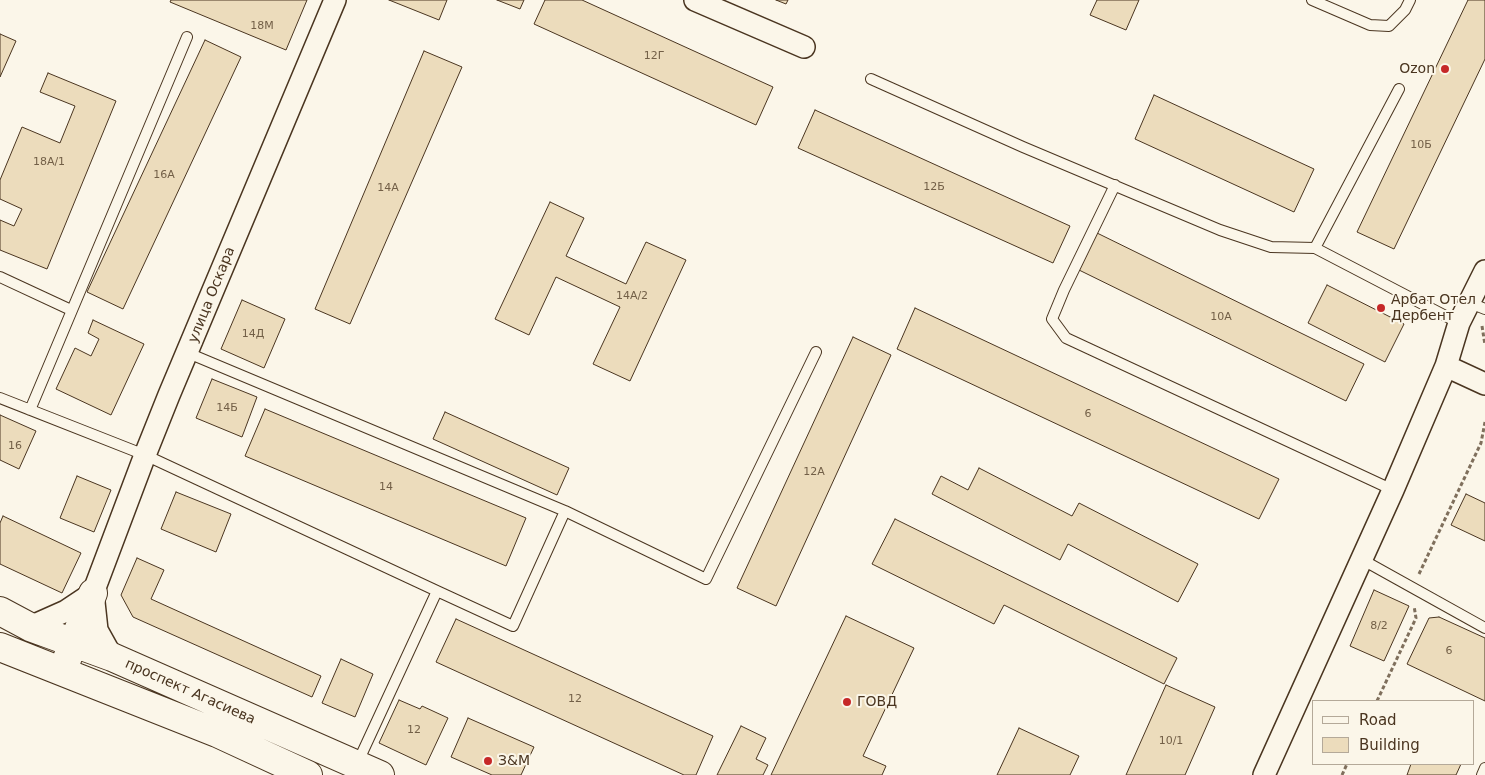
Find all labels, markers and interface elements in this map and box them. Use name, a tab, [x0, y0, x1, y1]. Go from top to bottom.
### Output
house number: 18М	[250, 19, 274, 33]
house number: 12Г	[644, 49, 664, 63]
place label: Ozon	[1399, 61, 1435, 77]
marker: Ozon	[1439, 63, 1451, 75]
house number: 10Б	[1410, 138, 1432, 152]
house number: 18А/1	[33, 155, 65, 169]
house number: 16А	[153, 168, 175, 182]
house number: 12Б	[923, 180, 945, 194]
house number: 14А	[377, 181, 399, 195]
street label: улица Оскара	[185, 245, 239, 345]
house number: 14А/2	[616, 289, 648, 303]
place label: Арбат Отел Дербент	[1391, 292, 1476, 324]
marker: Арбат Отел Дербент	[1375, 302, 1387, 314]
house number: 10А	[1210, 310, 1232, 324]
house number: 14Д	[242, 327, 264, 341]
house number: 14Б	[216, 401, 238, 415]
house number: 6	[1085, 407, 1091, 421]
house number: 16	[8, 439, 22, 453]
house number: 12А	[803, 465, 825, 479]
house number: 14	[379, 480, 393, 494]
house number: 8/2	[1370, 619, 1388, 633]
house number: 6	[1446, 644, 1452, 658]
street label: проспект Агасиева	[122, 656, 258, 728]
house number: 12	[568, 692, 582, 706]
place label: ГОВД	[857, 694, 897, 710]
marker: ГОВД	[841, 696, 853, 708]
legend	[1312, 700, 1475, 765]
text: Road	[1359, 711, 1397, 729]
house number: 12	[407, 723, 421, 737]
house number: 10/1	[1159, 734, 1183, 748]
text: Building	[1359, 736, 1420, 754]
place label: З&М	[498, 753, 530, 769]
marker: З&М	[482, 755, 494, 767]

